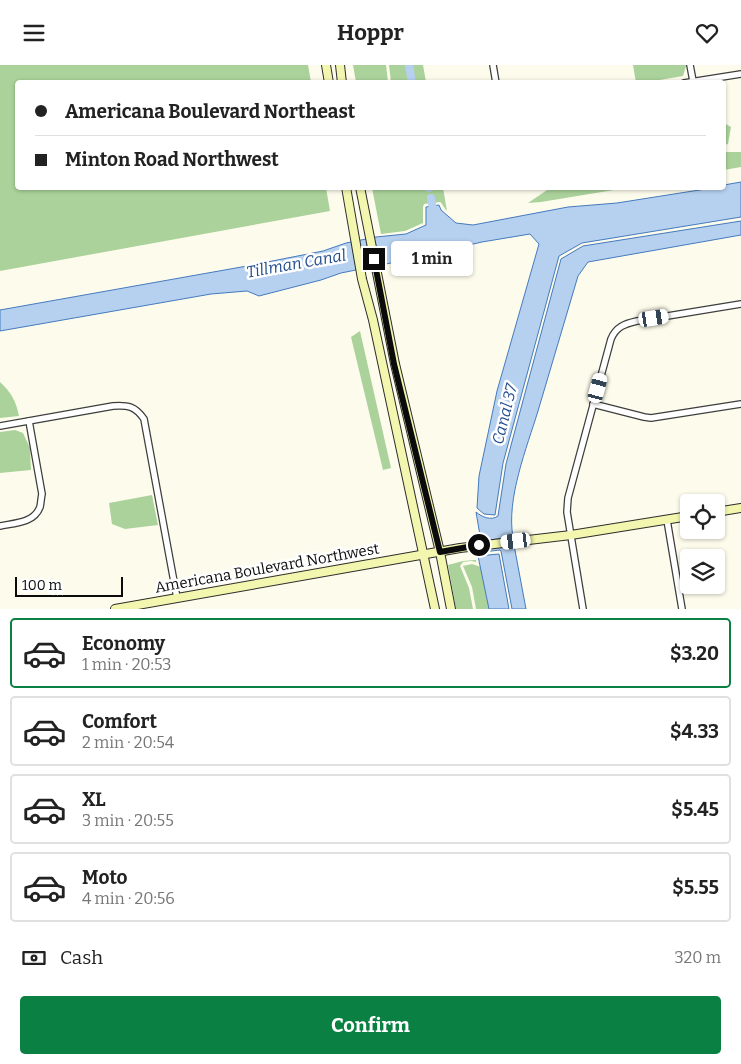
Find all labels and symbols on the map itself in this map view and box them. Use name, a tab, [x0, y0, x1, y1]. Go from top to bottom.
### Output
callout: 1 min	[392, 241, 474, 277]
water label: Tillman Canal	[245, 245, 347, 282]
route end	[363, 248, 385, 270]
car	[638, 308, 669, 328]
car	[586, 372, 609, 404]
water label: Canal 37	[488, 381, 521, 446]
car	[500, 532, 531, 550]
route start	[468, 534, 490, 556]
street label: Americana Boulevard Northwest	[153, 539, 381, 597]
scale bar	[15, 574, 122, 597]

